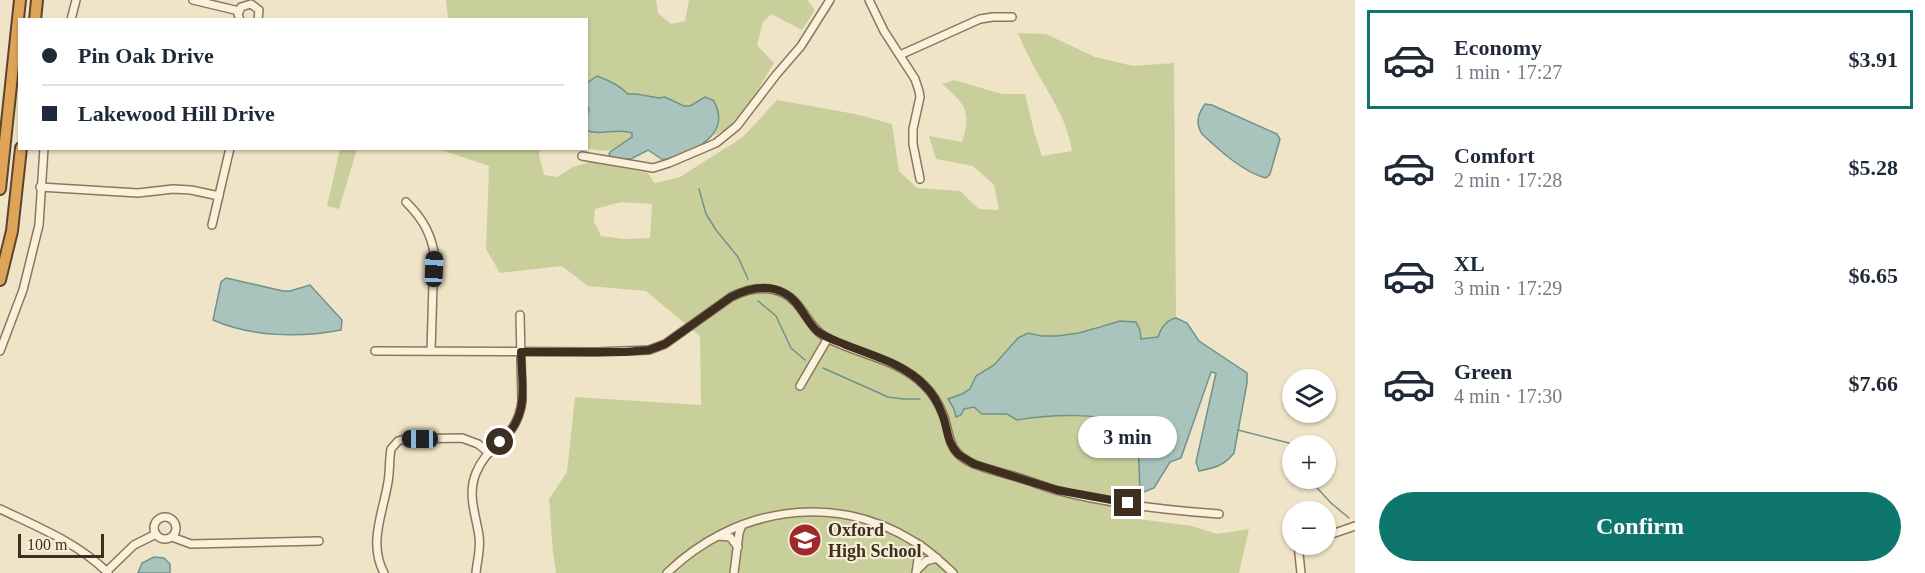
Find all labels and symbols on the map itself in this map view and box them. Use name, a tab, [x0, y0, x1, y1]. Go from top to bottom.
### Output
car	[424, 251, 444, 287]
callout: 3 min	[1078, 416, 1178, 458]
route start	[486, 428, 513, 455]
car	[402, 430, 438, 448]
route end	[1114, 489, 1141, 516]
place label: Oxford High School	[828, 520, 922, 561]
school or university icon: Oxford High School	[787, 522, 823, 558]
scale bar	[18, 531, 104, 558]

